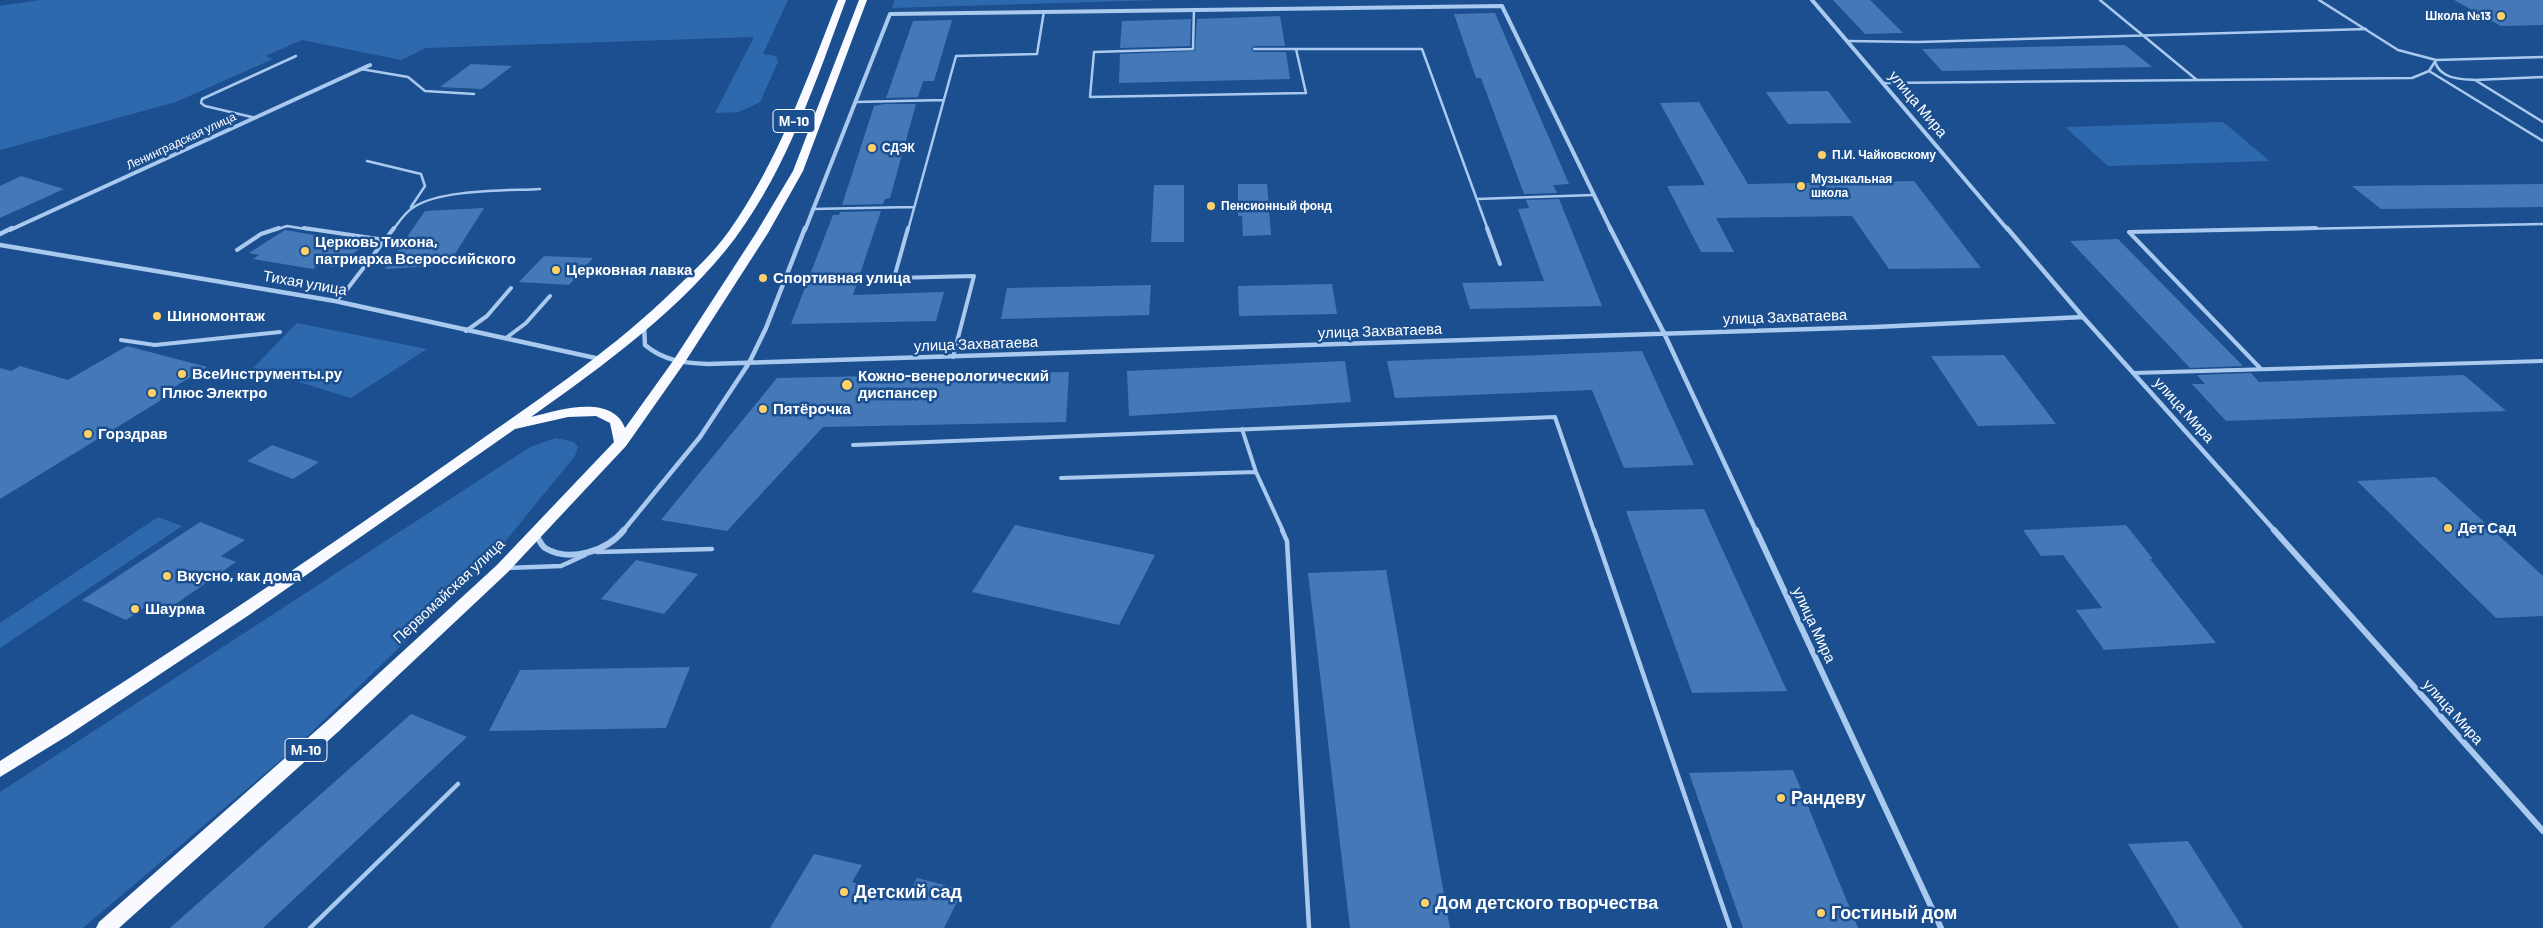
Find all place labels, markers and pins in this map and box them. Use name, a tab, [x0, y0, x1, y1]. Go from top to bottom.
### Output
place label: Школа №13	[2425, 9, 2491, 23]
marker: Школа №13	[2495, 10, 2507, 22]
place label: СДЭК	[882, 141, 915, 155]
marker: СДЭК	[866, 142, 878, 154]
place label: П.И. Чайковскому	[1832, 148, 1936, 162]
marker: П.И. Чайковскому	[1816, 149, 1828, 161]
place label: Музыкальная школа	[1811, 172, 1892, 200]
marker: Музыкальная школа	[1795, 180, 1807, 192]
place label: Пенсионный фонд	[1221, 199, 1332, 213]
marker: Пенсионный фонд	[1205, 200, 1217, 212]
place label: Церковь Тихона, патриарха Всероссийского	[315, 233, 516, 268]
marker: Церковь Тихона, патриарха Всероссийского	[299, 245, 311, 257]
place label: Церковная лавка	[566, 261, 692, 279]
marker: Церковная лавка	[550, 264, 562, 276]
place label: Спортивная улица	[773, 269, 911, 287]
marker: Спортивная улица	[757, 272, 769, 284]
place label: Шиномонтаж	[167, 307, 265, 325]
marker: Шиномонтаж	[151, 310, 163, 322]
place label: ВсеИнструменты.ру	[192, 365, 342, 383]
place label: Кожно-венерологический диспансер	[858, 367, 1049, 402]
marker: ВсеИнструменты.ру	[176, 368, 188, 380]
marker: Кожно-венерологический диспансер	[840, 378, 854, 392]
place label: Плюс Электро	[162, 384, 267, 402]
marker: Плюс Электро	[146, 387, 158, 399]
place label: Пятёрочка	[773, 400, 851, 418]
marker: Пятёрочка	[757, 403, 769, 415]
place label: Горздрав	[98, 425, 168, 443]
marker: Горздрав	[82, 428, 94, 440]
place label: Дет Сад	[2458, 519, 2516, 537]
marker: Дет Сад	[2442, 522, 2454, 534]
place label: Вкусно, как дома	[177, 567, 301, 585]
marker: Вкусно, как дома	[161, 570, 173, 582]
place label: Шаурма	[145, 600, 205, 618]
marker: Шаурма	[129, 603, 141, 615]
place label: Рандеву	[1791, 787, 1866, 809]
marker: Рандеву	[1775, 792, 1787, 804]
place label: Детский сад	[854, 881, 962, 903]
marker: Детский сад	[838, 886, 850, 898]
place label: Дом детского творчества	[1435, 892, 1658, 914]
marker: Дом детского творчества	[1419, 897, 1431, 909]
place label: Гостиный дом	[1831, 902, 1957, 924]
marker: Гостиный дом	[1815, 907, 1827, 919]

